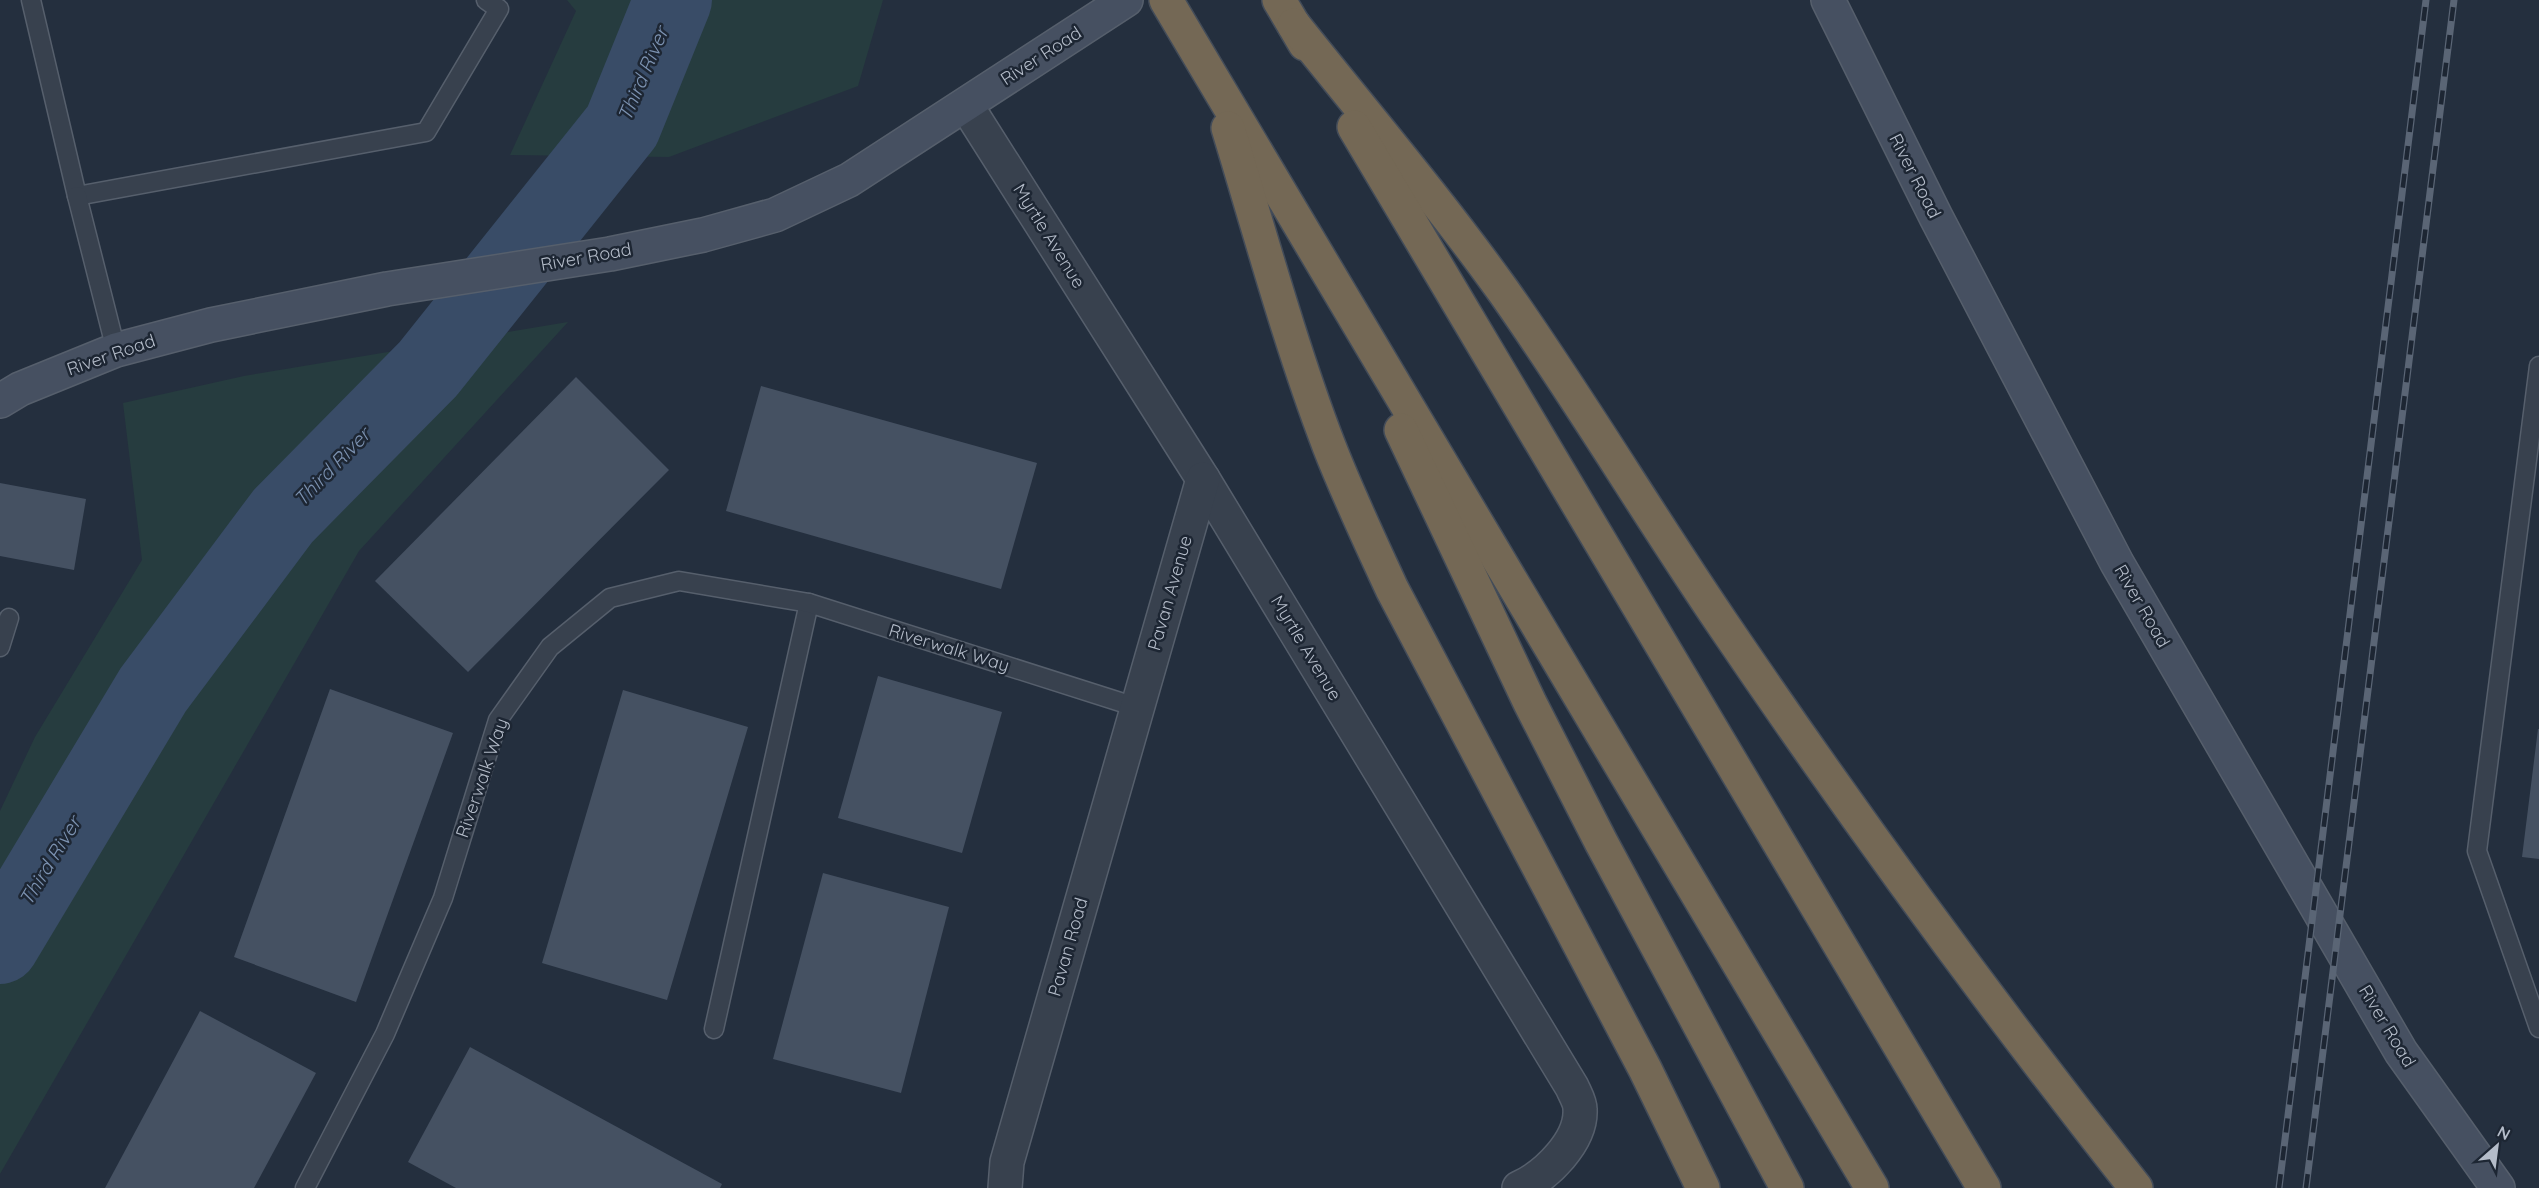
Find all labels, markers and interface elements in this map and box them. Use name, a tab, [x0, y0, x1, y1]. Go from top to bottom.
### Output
water label: Third River	[612, 21, 674, 125]
street label: River Road	[996, 21, 1086, 90]
street label: River Road	[1884, 130, 1947, 222]
street label: Myrtle Avenue	[1008, 179, 1091, 292]
street label: River Road	[539, 237, 633, 276]
street label: River Road	[64, 329, 158, 380]
water label: Third River	[288, 420, 377, 511]
street label: Pavan Avenue	[1142, 533, 1197, 653]
street label: River Road	[2109, 560, 2175, 651]
street label: Myrtle Avenue	[1266, 591, 1347, 705]
street label: Riverwalk Way	[886, 618, 1012, 677]
street label: Riverwalk Way	[450, 715, 513, 841]
water label: Third River	[13, 810, 87, 910]
street label: Pavan Road	[1042, 895, 1093, 999]
street label: River Road	[2354, 980, 2421, 1071]
north arrow	[2467, 1116, 2527, 1176]
text: N	[2494, 1121, 2514, 1144]

